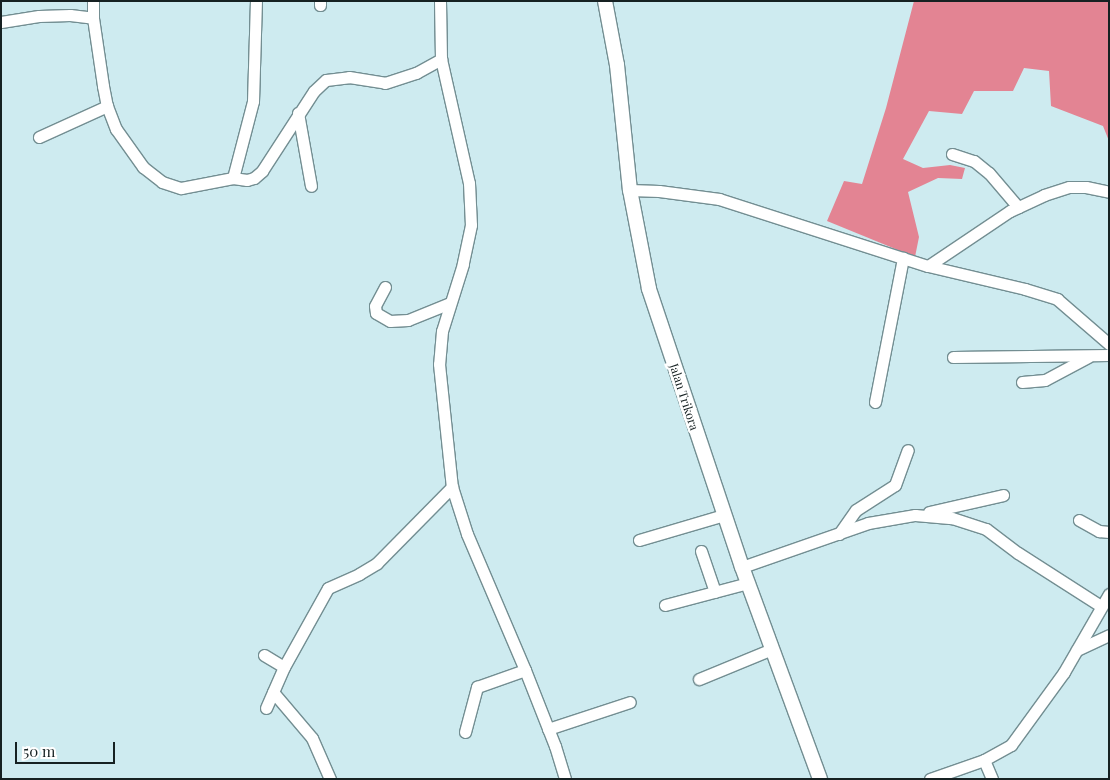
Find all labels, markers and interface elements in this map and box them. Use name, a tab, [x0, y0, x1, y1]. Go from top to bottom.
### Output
street label: Jalan Trikora	[666, 362, 702, 432]
scale bar	[18, 732, 118, 764]
text: 50 m	[23, 741, 55, 761]

